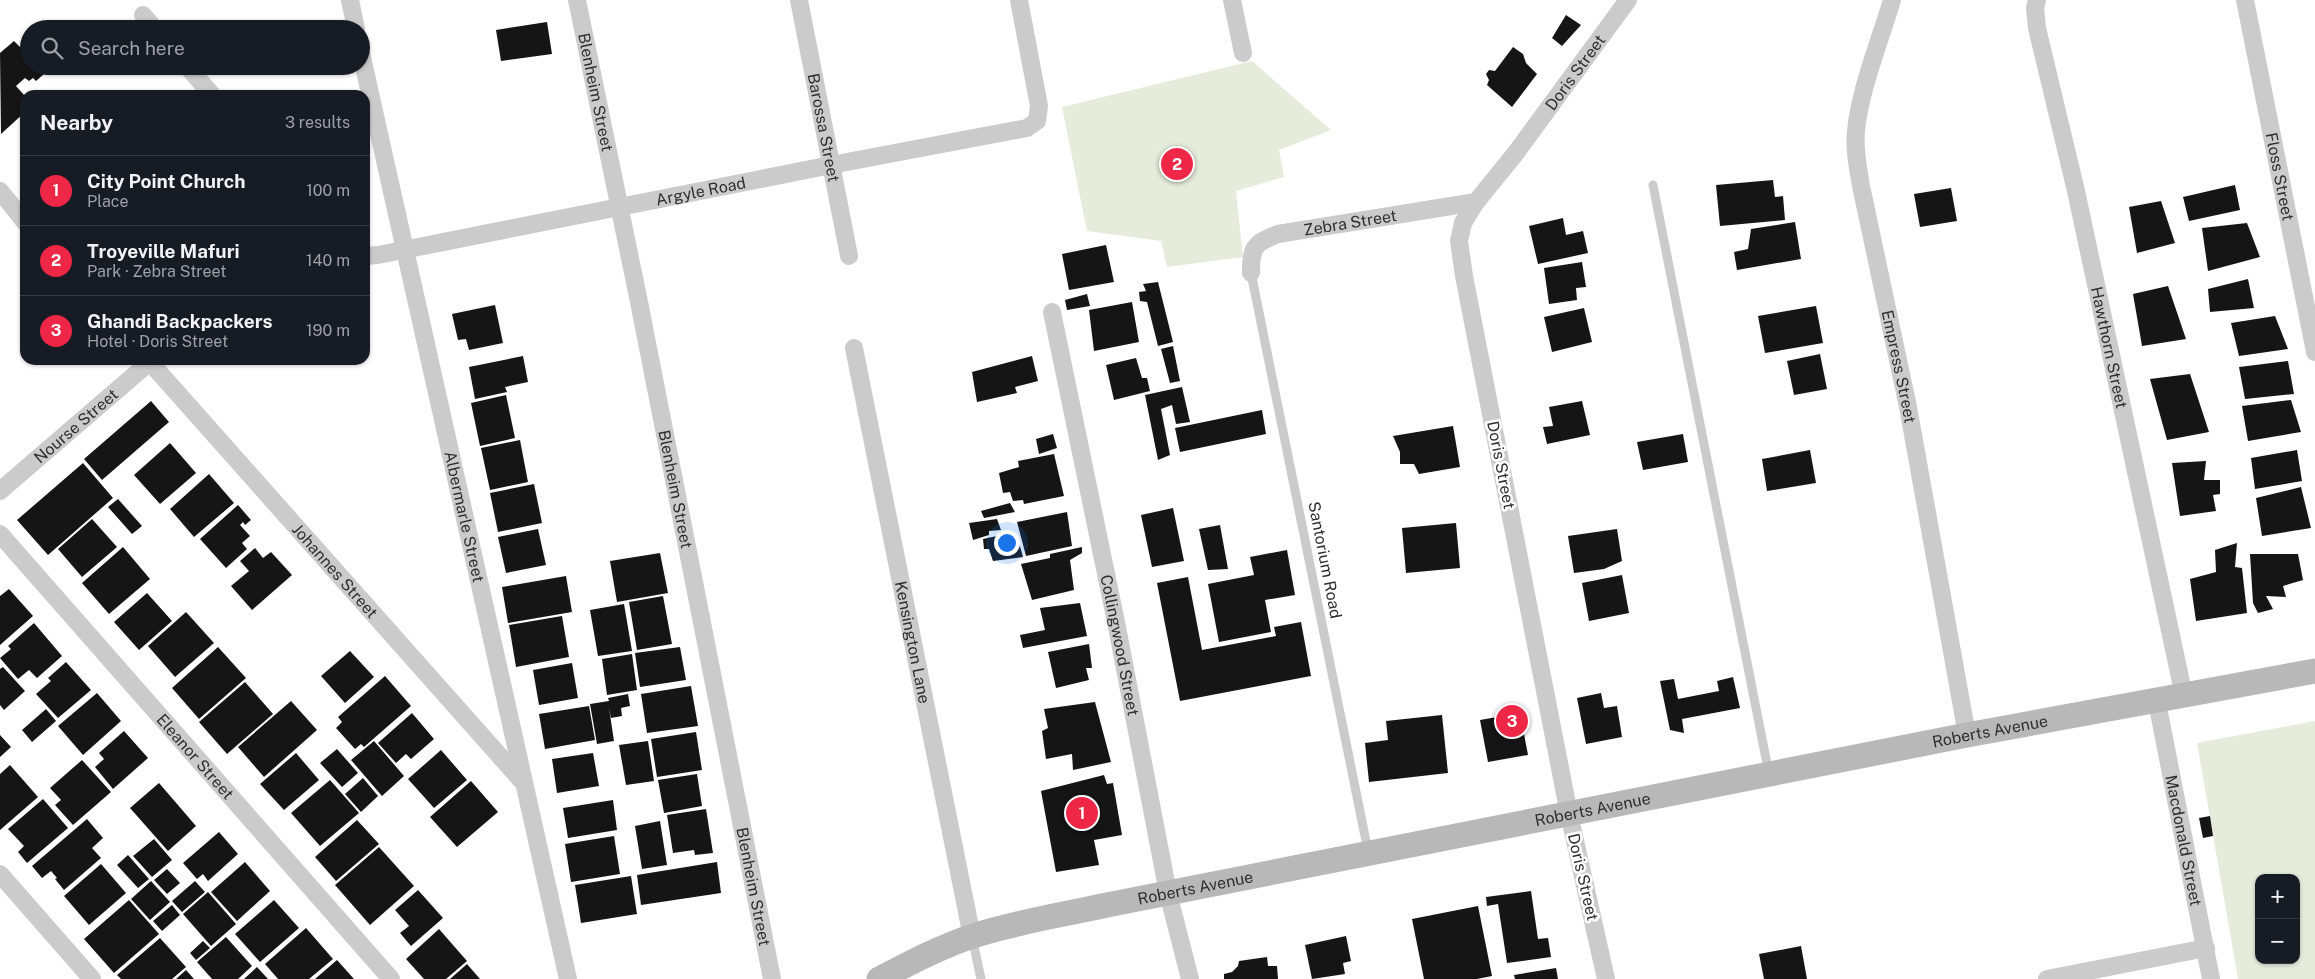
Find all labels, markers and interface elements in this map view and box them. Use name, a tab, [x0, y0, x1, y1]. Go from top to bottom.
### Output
search box	[20, 20, 370, 75]
street label: Blenheim Street	[574, 31, 617, 153]
street label: Doris Street	[1541, 31, 1609, 114]
icon: search	[38, 34, 66, 62]
text: Search here	[78, 37, 185, 59]
street label: Barossa Street	[804, 72, 844, 184]
text: Nearby	[40, 110, 113, 135]
text: 3 results	[285, 113, 350, 132]
street label: Floss Street	[2262, 131, 2298, 222]
pin: 2	[1161, 145, 1193, 183]
text: City Point Church	[87, 170, 245, 192]
street label: Argyle Road	[654, 173, 747, 209]
text: 1	[53, 181, 59, 200]
text: 100 m	[306, 181, 350, 200]
text: Place	[87, 192, 129, 211]
street label: Zebra Street	[1302, 205, 1398, 239]
text: Troyeville Mafuri	[87, 240, 240, 262]
text: 2	[51, 251, 61, 270]
text: 140 m	[306, 251, 350, 270]
text: Park · Zebra Street	[87, 262, 226, 281]
street label: Hawthorn Street	[2087, 285, 2132, 410]
street label: Empress Street	[1878, 308, 1920, 425]
text: Ghandi Backpackers	[87, 310, 273, 332]
text: 3	[51, 321, 61, 340]
text: 190 m	[306, 321, 350, 340]
text: Hotel · Doris Street	[87, 332, 228, 351]
street label: Nourse Street	[30, 384, 121, 467]
street label: Doris Street	[1483, 419, 1519, 511]
street label: Blenheim Street	[655, 428, 697, 550]
street label: Albermarle Street	[441, 449, 489, 584]
street label: Santorium Road	[1304, 500, 1346, 620]
street label: Johannes Street	[288, 520, 382, 622]
your location	[994, 530, 1020, 556]
street label: Collingwood Street	[1097, 573, 1143, 717]
street label: Kensington Lane	[891, 579, 934, 705]
pin: 3	[1496, 702, 1528, 740]
street label: Eleanor Street	[153, 710, 238, 803]
street label: Roberts Avenue	[1930, 711, 2049, 751]
street label: Macdonald Street	[2162, 773, 2206, 907]
street label: Roberts Avenue	[1533, 788, 1652, 830]
pin: 1	[1066, 794, 1098, 832]
street label: Blenheim Street	[733, 826, 775, 947]
street label: Doris Street	[1564, 831, 1602, 923]
street label: Roberts Avenue	[1136, 867, 1255, 908]
map controls	[2255, 874, 2300, 964]
button: +	[2255, 874, 2300, 919]
button: −	[2255, 919, 2300, 964]

